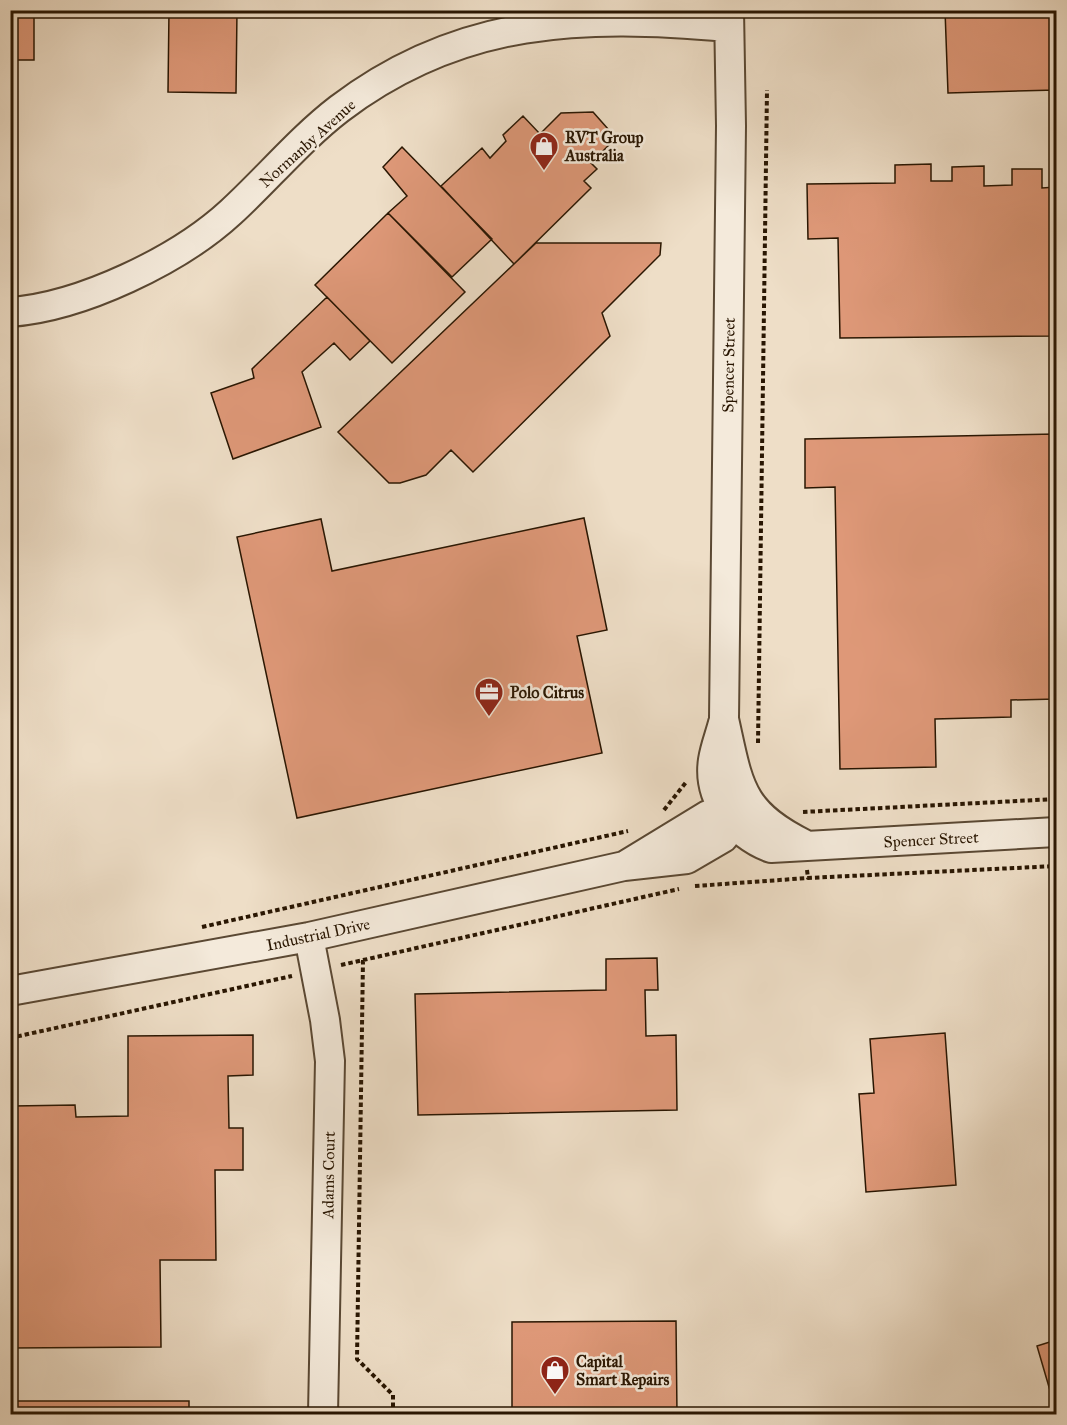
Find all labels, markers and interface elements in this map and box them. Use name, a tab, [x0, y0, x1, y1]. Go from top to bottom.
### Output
street label: Normanby Avenue	[255, 95, 360, 192]
place label: RVT Group Australia	[564, 128, 643, 165]
shop icon: RVT Group Australia	[528, 130, 560, 172]
street label: Spencer Street	[718, 317, 739, 413]
office icon: Polo Citrus	[473, 676, 505, 718]
place label: Polo Citrus	[510, 683, 584, 702]
street label: Spencer Street	[883, 828, 979, 851]
street label: Industrial Drive	[265, 914, 372, 955]
street label: Adams Court	[318, 1131, 339, 1220]
place label: Capital Smart Repairs	[576, 1352, 670, 1390]
shop icon: Capital Smart Repairs	[539, 1354, 571, 1396]

